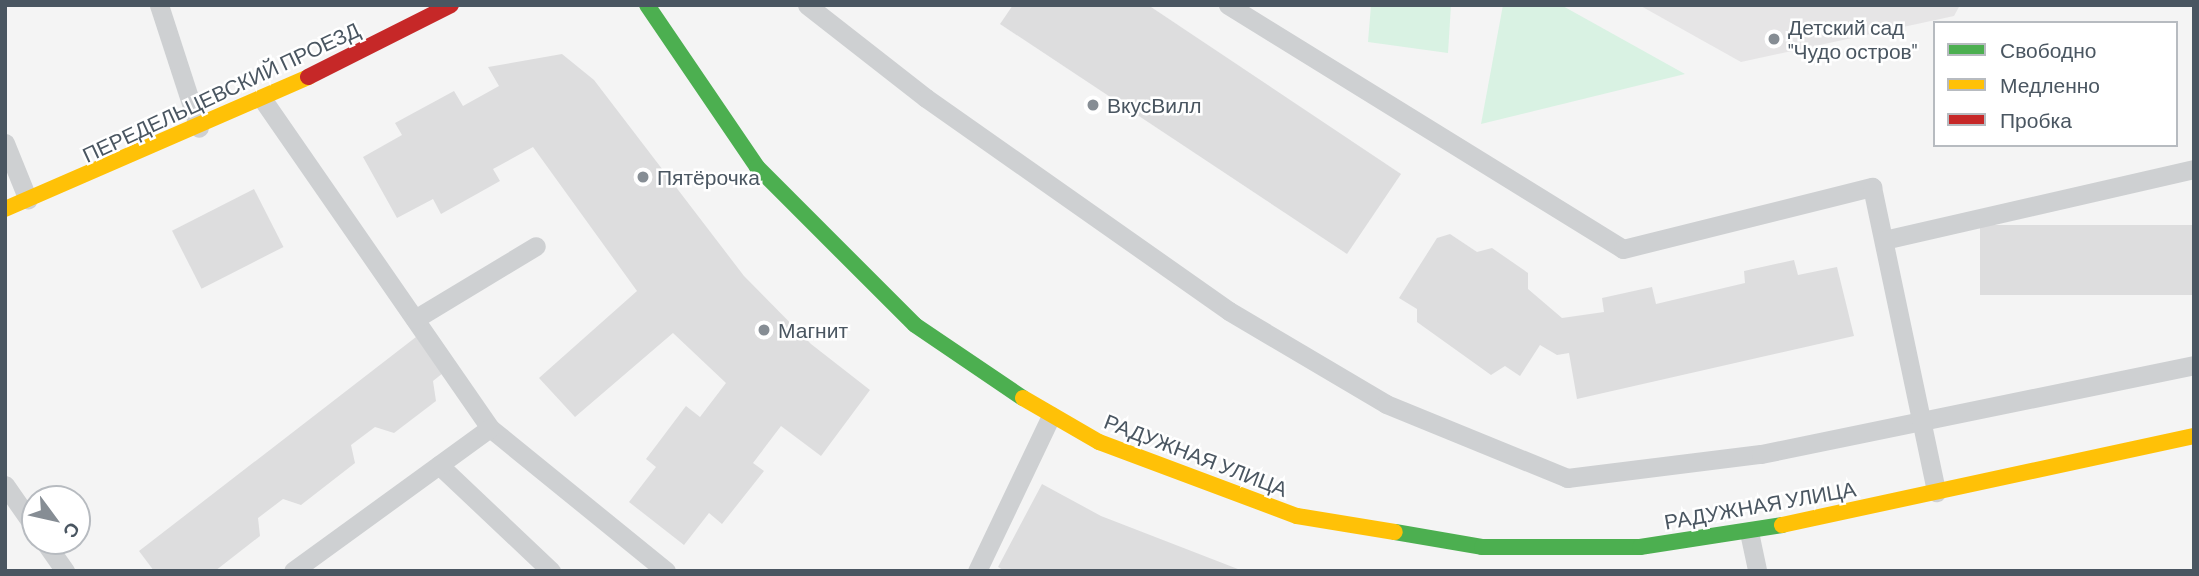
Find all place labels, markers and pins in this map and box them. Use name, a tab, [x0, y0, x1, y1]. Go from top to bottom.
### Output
place label: Детский сад "Чудо остров"	[1788, 14, 1917, 64]
marker: Детский сад "Чудо остров"	[1766, 31, 1782, 47]
place label: ВкусВилл	[1107, 92, 1201, 118]
marker: ВкусВилл	[1085, 97, 1101, 113]
place label: Пятёрочка	[657, 164, 760, 190]
marker: Пятёрочка	[635, 169, 651, 185]
place label: Магнит	[778, 317, 848, 343]
marker: Магнит	[756, 322, 772, 338]

